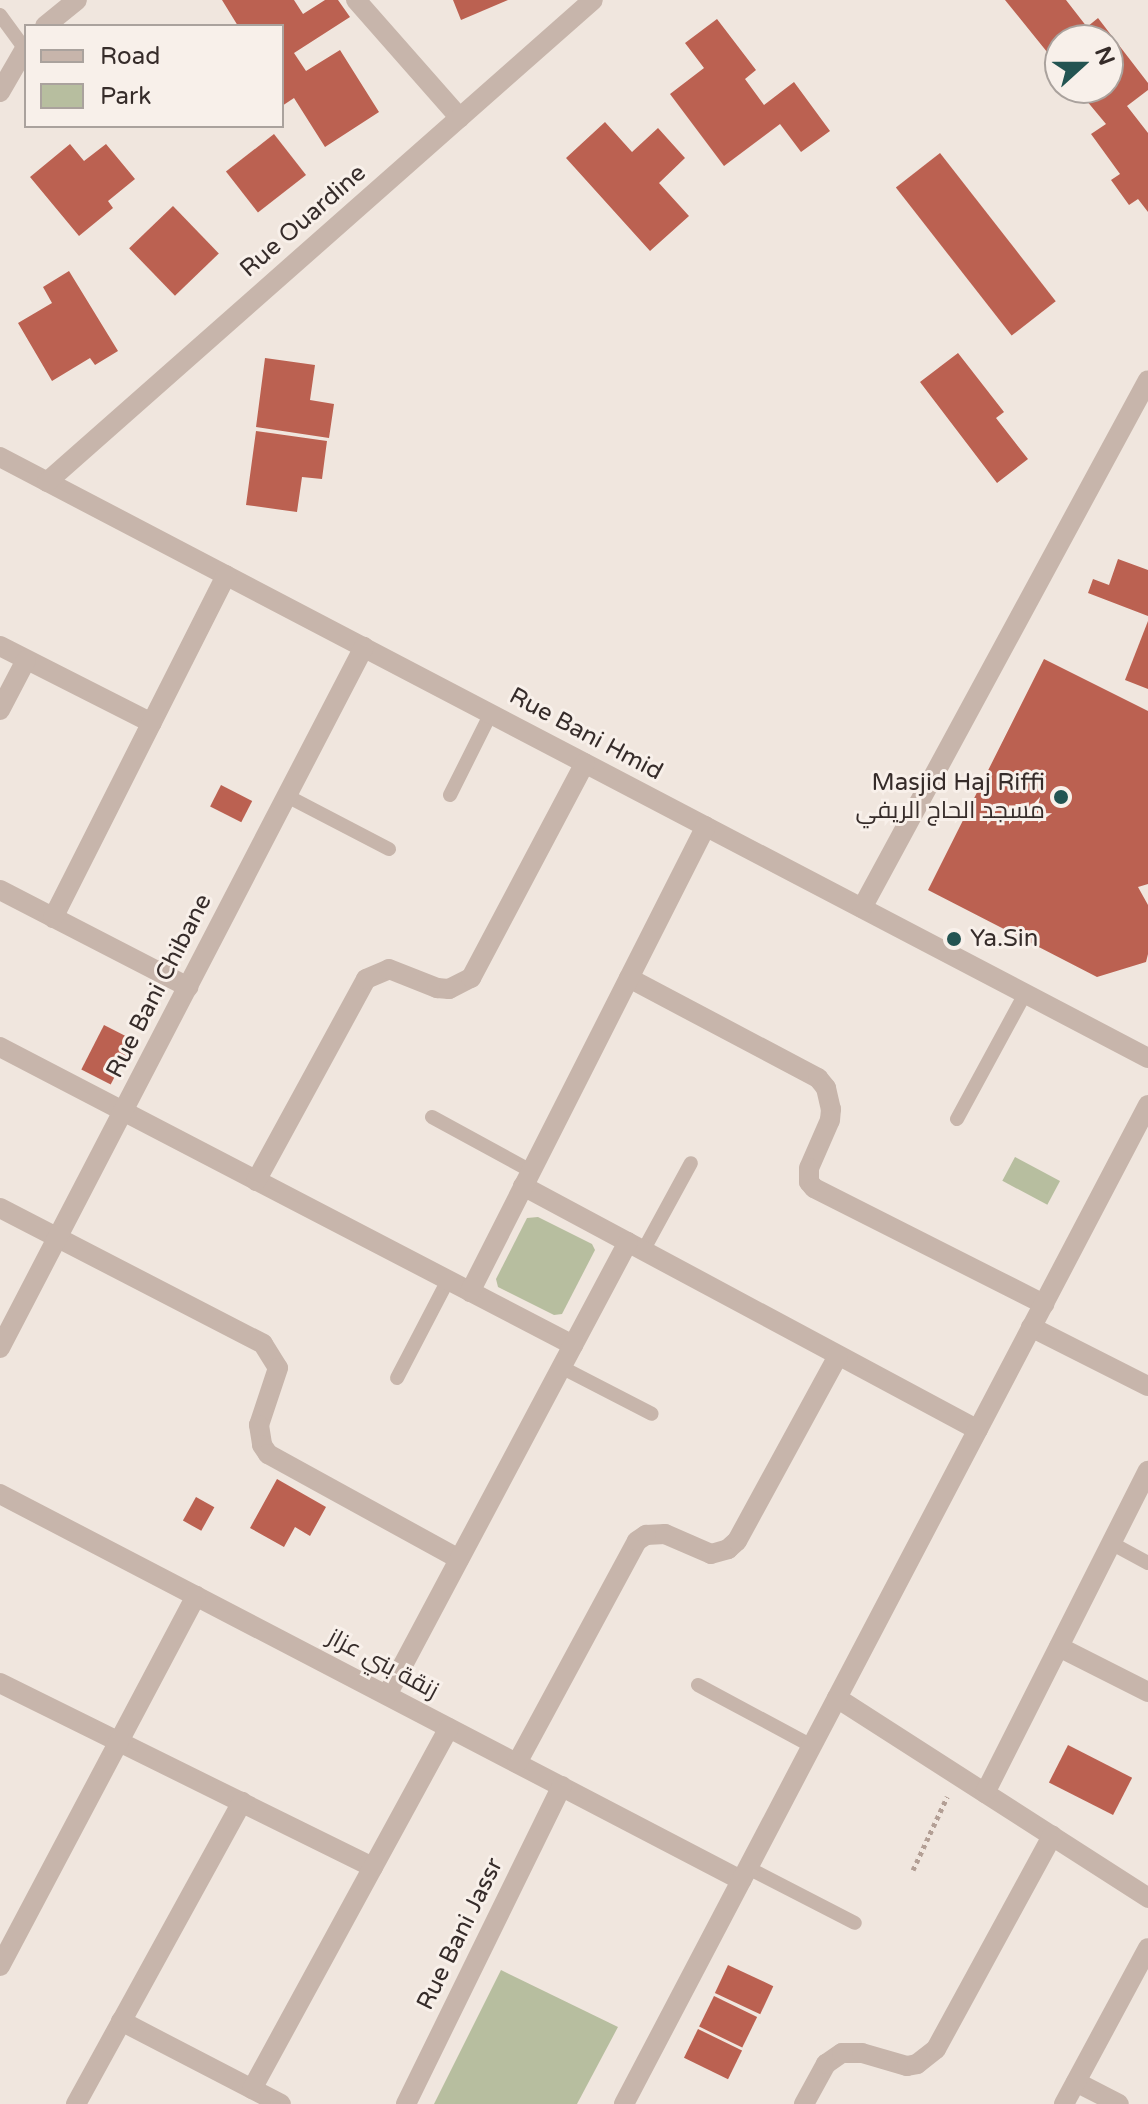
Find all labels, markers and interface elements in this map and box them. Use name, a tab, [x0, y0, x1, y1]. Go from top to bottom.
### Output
legend	[24, 24, 284, 128]
north arrow	[1044, 24, 1124, 104]
text: Road	[100, 42, 160, 71]
text: N	[1089, 43, 1120, 69]
text: Park	[100, 82, 151, 111]
street label: Rue Ouardine	[234, 159, 372, 283]
street label: Rue Bani Hmid	[504, 681, 668, 787]
place label: Masjid Haj Riffi مسجد الحاج الريفي	[855, 769, 1045, 825]
marker: Masjid Haj Riffi مسجد الحاج الريفي	[1052, 788, 1070, 806]
street label: Rue Bani Chibane	[100, 889, 218, 1083]
place label: Ya.Sin	[970, 925, 1038, 953]
marker: Ya.Sin	[945, 930, 963, 948]
street label: زنقة بني عزاز	[323, 1623, 443, 1705]
street label: Rue Bani Jassr	[411, 1853, 509, 2015]

